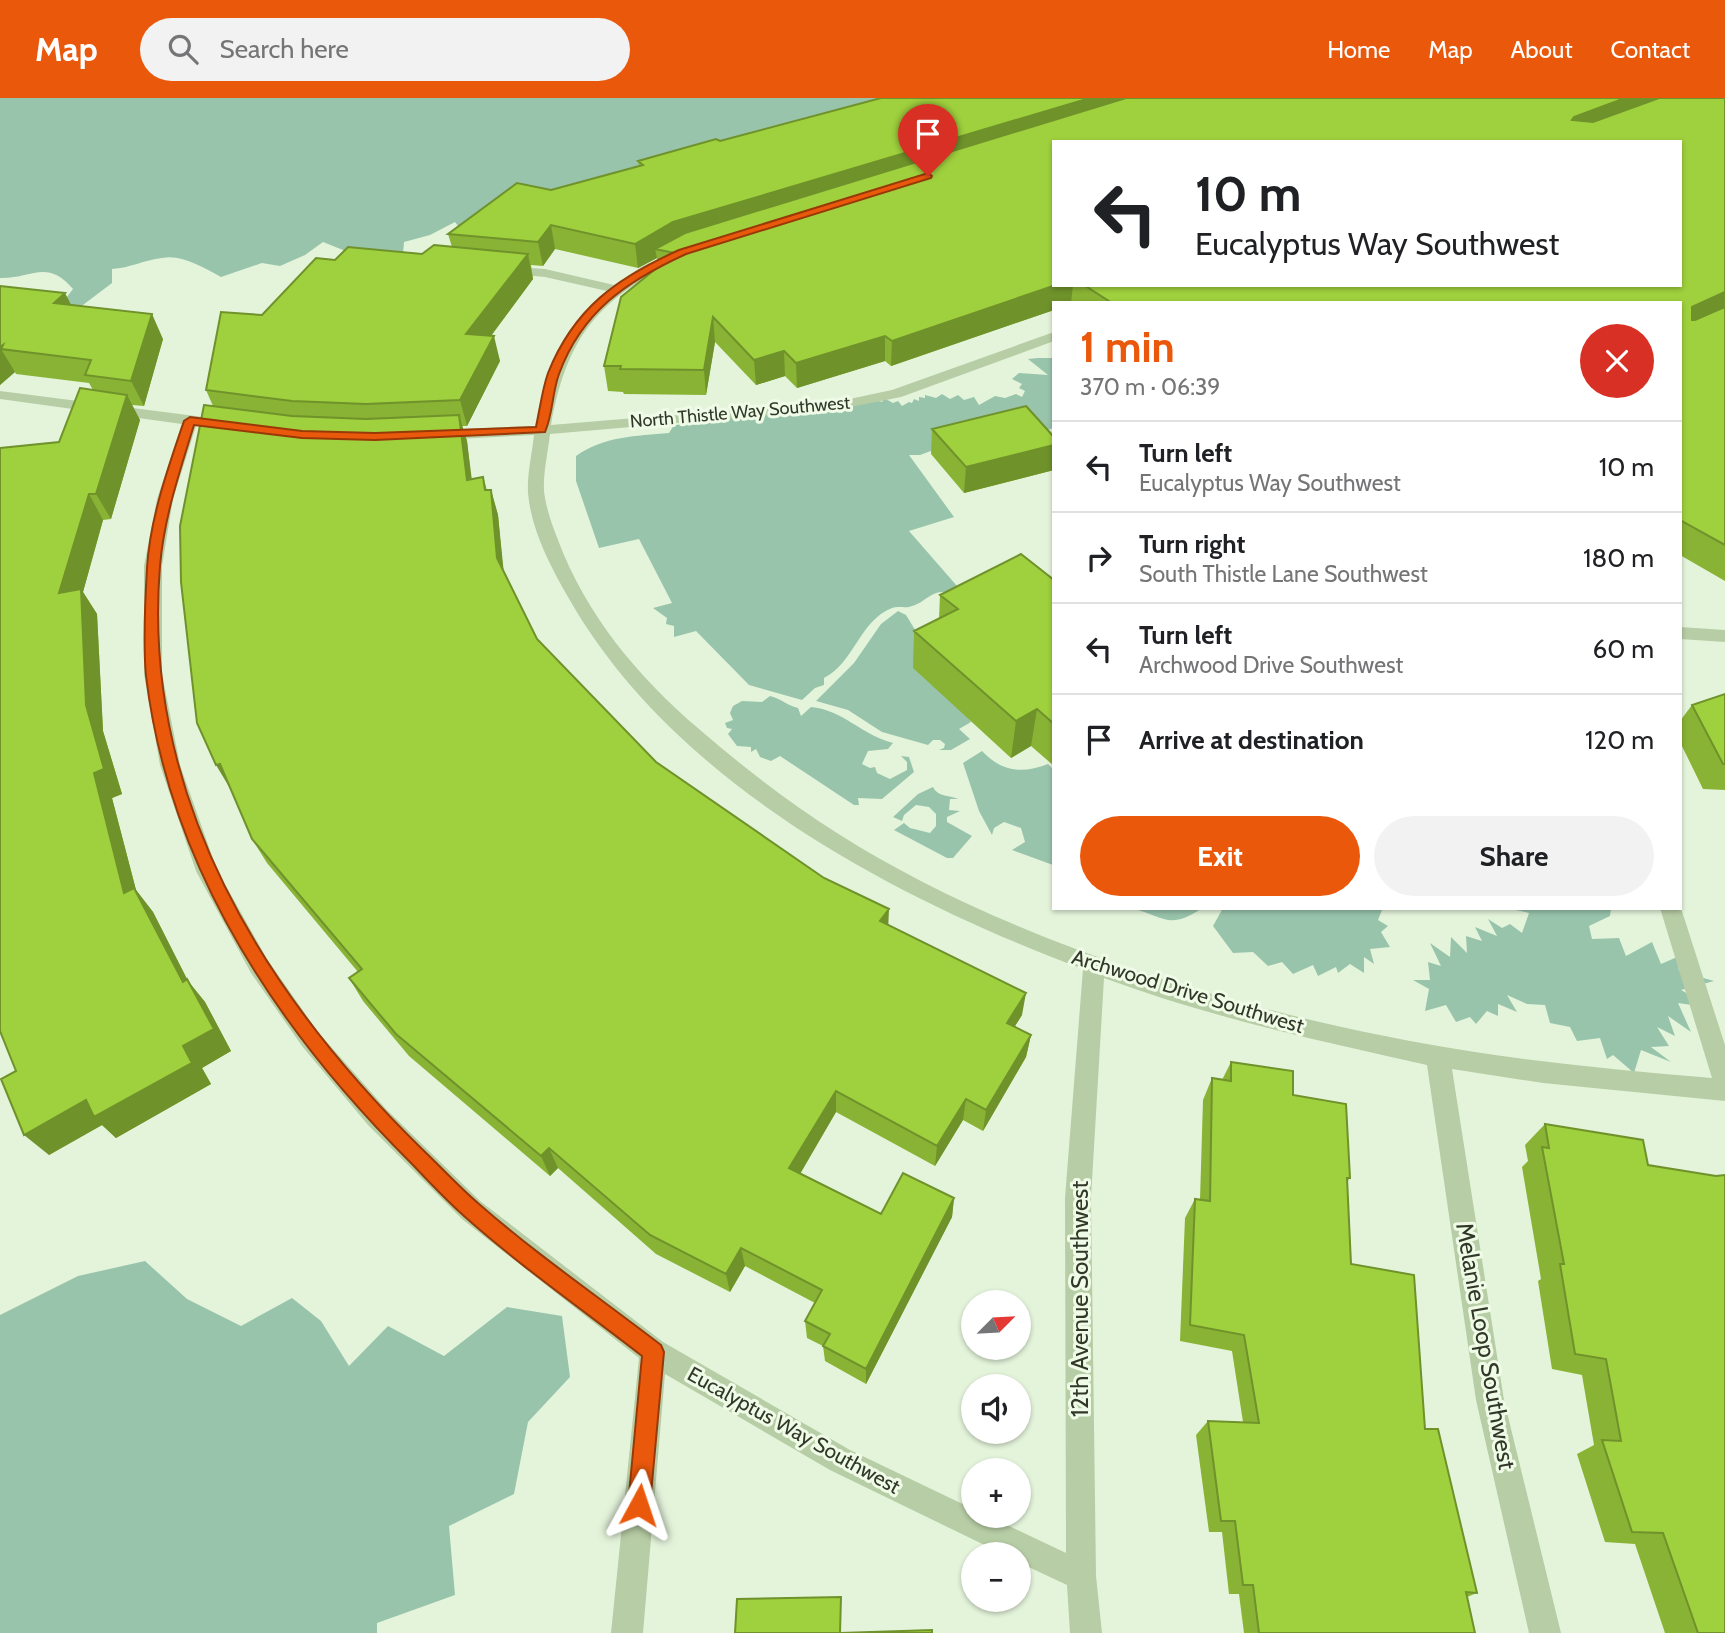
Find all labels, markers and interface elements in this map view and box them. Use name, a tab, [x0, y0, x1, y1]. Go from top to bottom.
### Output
search box	[140, 18, 630, 81]
text: Map	[35, 29, 98, 69]
icon: search	[164, 30, 202, 68]
text: Search here	[220, 33, 349, 65]
text: Home	[1327, 35, 1390, 64]
text: Map	[1428, 35, 1473, 64]
text: About	[1511, 35, 1573, 64]
text: Contact	[1611, 35, 1690, 64]
pin	[898, 104, 958, 176]
icon: arrive	[909, 115, 947, 153]
text: 10 m	[1195, 164, 1301, 223]
icon: left	[1080, 168, 1171, 259]
text: Eucalyptus Way Southwest	[1195, 224, 1559, 263]
text: 1 min	[1080, 321, 1175, 373]
button: close	[1580, 324, 1654, 398]
text: 370 m · 06:39	[1080, 373, 1220, 401]
street label: North Thistle Way Southwest	[629, 391, 851, 433]
text: Turn left	[1139, 437, 1232, 469]
icon: left	[1080, 448, 1118, 486]
text: 10 m	[1599, 451, 1654, 483]
text: Eucalyptus Way Southwest	[1139, 469, 1401, 497]
text: Turn right	[1139, 528, 1245, 560]
icon: right	[1080, 539, 1118, 577]
text: 180 m	[1583, 542, 1654, 574]
text: South Thistle Lane Southwest	[1139, 560, 1428, 588]
text: Turn left	[1139, 619, 1232, 651]
icon: left	[1080, 630, 1118, 668]
text: 60 m	[1592, 633, 1654, 665]
text: Archwood Drive Southwest	[1139, 651, 1403, 679]
icon: arrive	[1080, 721, 1118, 759]
text: Arrive at destination	[1139, 724, 1364, 756]
text: 120 m	[1585, 724, 1654, 756]
button: Exit	[1080, 816, 1360, 896]
button: Share	[1374, 816, 1654, 896]
street label: Archwood Drive Southwest	[1069, 944, 1307, 1038]
street label: 12th Avenue Southwest	[1065, 1181, 1094, 1417]
street label: Melanie Loop Southwest	[1450, 1220, 1522, 1472]
north arrow	[961, 1290, 1031, 1360]
map controls	[961, 1290, 1031, 1612]
street label: Eucalyptus Way Southwest	[683, 1361, 905, 1499]
button: sound	[961, 1374, 1031, 1444]
button: +	[961, 1458, 1031, 1528]
position arrow	[602, 1468, 676, 1542]
button: −	[961, 1542, 1031, 1612]

